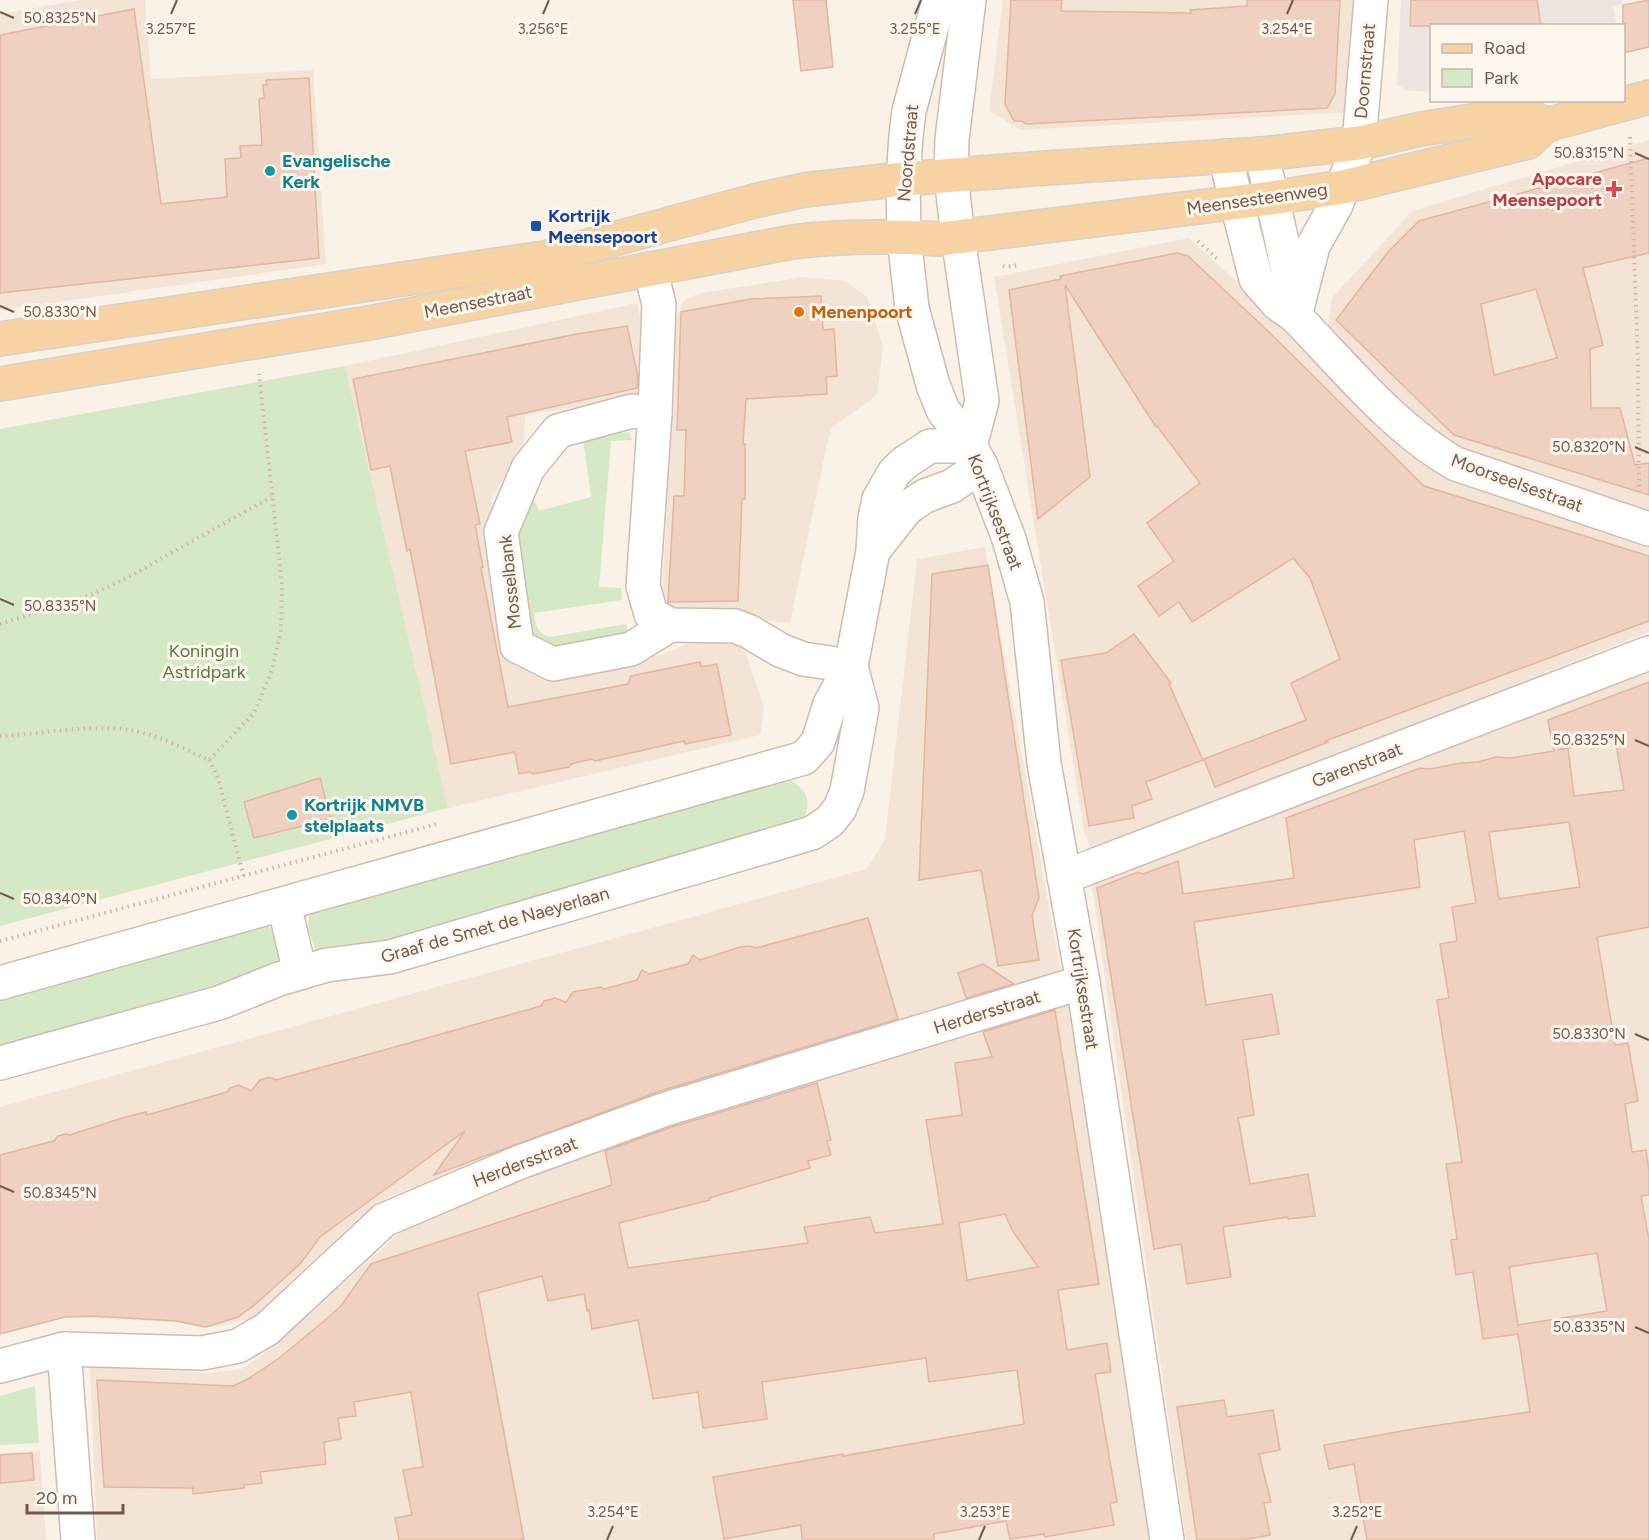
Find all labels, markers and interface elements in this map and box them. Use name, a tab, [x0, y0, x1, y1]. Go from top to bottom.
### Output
text: 50.8325°N	[24, 9, 96, 27]
text: 3.257°E	[146, 20, 196, 38]
text: 3.256°E	[517, 20, 569, 38]
text: 3.255°E	[889, 20, 941, 38]
text: 3.254°E	[1261, 20, 1313, 38]
street label: Doornstraat	[1350, 22, 1380, 120]
legend	[1430, 24, 1625, 102]
text: Road	[1484, 37, 1525, 59]
text: Park	[1484, 67, 1519, 89]
street label: Noordstraat	[893, 103, 923, 203]
text: 50.8315°N	[1554, 144, 1624, 162]
place label: Evangelische Kerk	[282, 150, 391, 193]
marker: Evangelische Kerk	[263, 164, 277, 178]
place label: Apocare Meensepoort	[1492, 168, 1602, 211]
street label: Meensesteenweg	[1185, 178, 1329, 220]
marker: Apocare Meensepoort	[1607, 182, 1621, 196]
place label: Kortrijk Meensepoort	[548, 205, 658, 248]
marker: Kortrijk Meensepoort	[529, 219, 543, 233]
street label: Meensestraat	[422, 281, 534, 323]
place label: Menenpoort	[811, 301, 913, 323]
text: 50.8330°N	[23, 303, 97, 321]
marker: Menenpoort	[792, 305, 806, 319]
text: 50.8320°N	[1552, 438, 1626, 456]
street label: Moorseelsestraat	[1448, 449, 1586, 517]
street label: Kortrijksestraat	[963, 451, 1027, 573]
street label: Mosselbank	[494, 533, 526, 630]
text: 50.8335°N	[24, 597, 96, 615]
park label: Koningin Astridpark	[163, 640, 246, 683]
text: 50.8325°N	[1553, 731, 1625, 749]
street label: Garenstraat	[1309, 738, 1406, 792]
place label: Kortrijk NMVB stelplaats	[304, 794, 424, 837]
marker: Kortrijk NMVB stelplaats	[285, 808, 299, 822]
street label: Graaf de Smet de Naeyerlaan	[378, 882, 612, 968]
text: 50.8340°N	[23, 890, 97, 908]
street label: Kortrijksestraat	[1063, 927, 1103, 1051]
street label: Herdersstraat	[931, 985, 1043, 1039]
text: 50.8330°N	[1552, 1025, 1626, 1043]
street label: Herdersstraat	[469, 1132, 581, 1192]
text: 50.8345°N	[23, 1184, 97, 1202]
text: 50.8335°N	[1553, 1318, 1625, 1336]
scale bar	[27, 1477, 123, 1515]
text: 20 m	[36, 1487, 77, 1509]
text: 3.254°E	[587, 1503, 639, 1521]
text: 3.253°E	[960, 1503, 1010, 1521]
text: 3.252°E	[1331, 1503, 1383, 1521]

